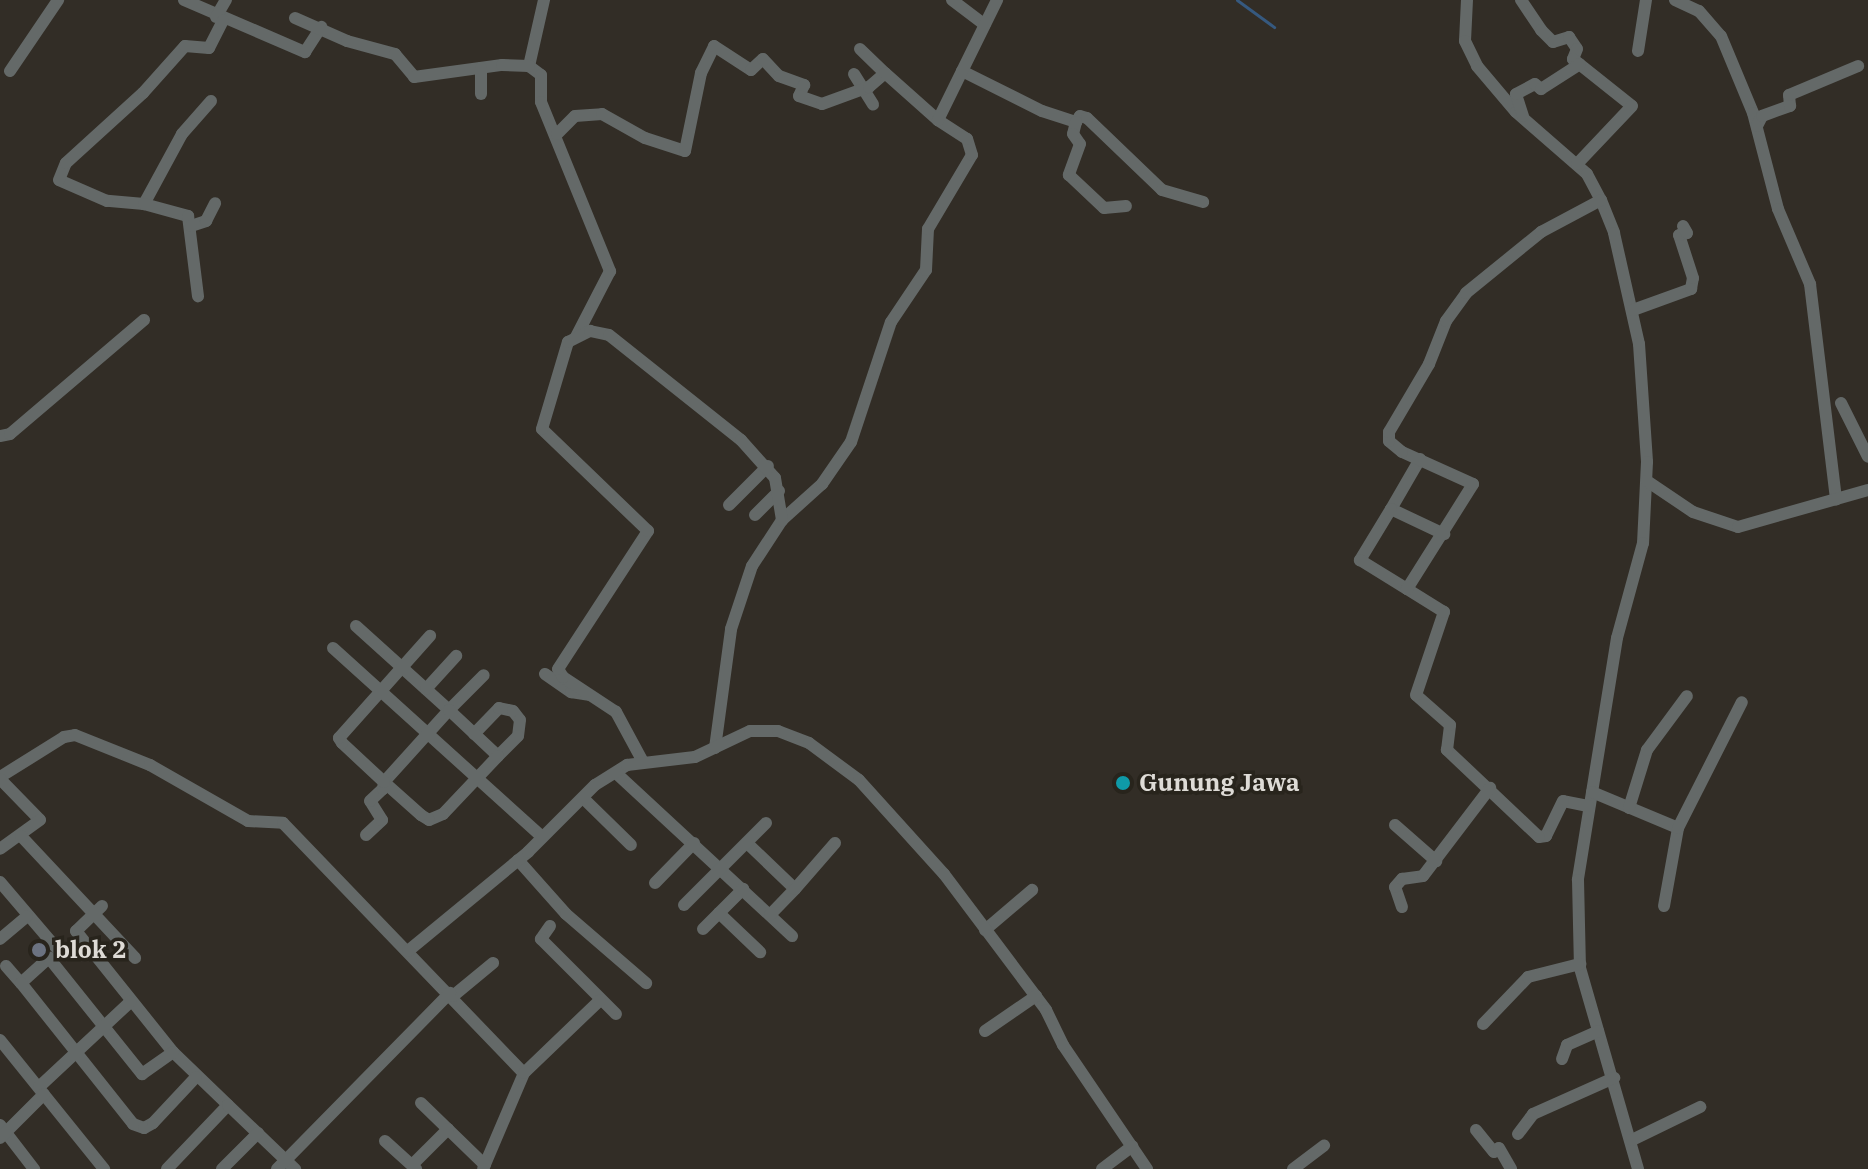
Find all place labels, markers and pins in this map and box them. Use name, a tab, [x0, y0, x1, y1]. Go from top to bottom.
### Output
place label: Gunung Jawa	[1139, 769, 1300, 797]
marker: Gunung Jawa	[1114, 774, 1132, 792]
place label: blok 2	[55, 936, 127, 964]
marker: blok 2	[30, 941, 48, 959]

